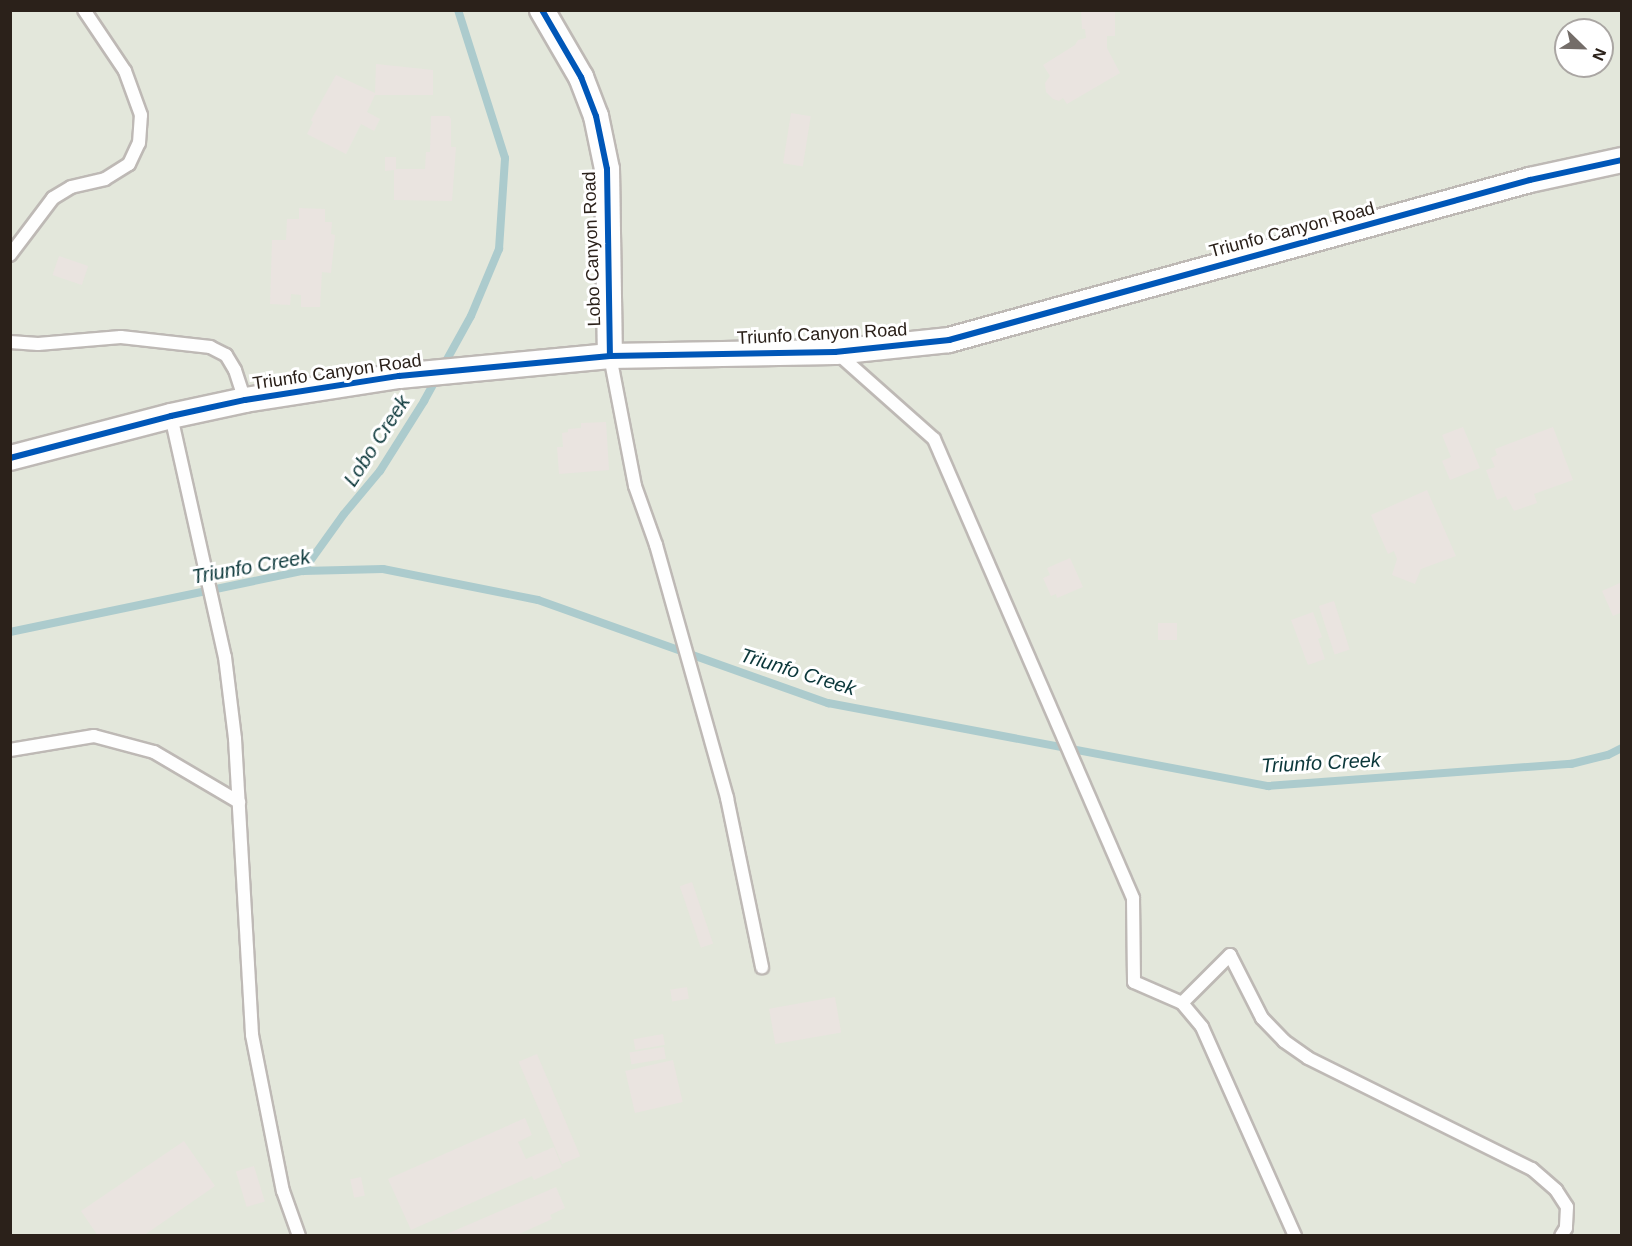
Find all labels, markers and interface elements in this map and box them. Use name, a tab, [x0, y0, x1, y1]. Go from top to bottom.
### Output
north arrow	[1554, 18, 1614, 78]
text: N	[1589, 46, 1609, 63]
street label: Lobo Canyon Road	[578, 171, 606, 327]
street label: Triunfo Canyon Road	[1207, 198, 1377, 262]
street label: Triunfo Canyon Road	[736, 319, 908, 349]
street label: Triunfo Canyon Road	[251, 349, 423, 395]
water label: Lobo Creek	[339, 391, 415, 491]
water label: Triunfo Creek	[190, 545, 312, 589]
water label: Triunfo Creek	[737, 643, 859, 701]
water label: Triunfo Creek	[1261, 748, 1381, 778]

